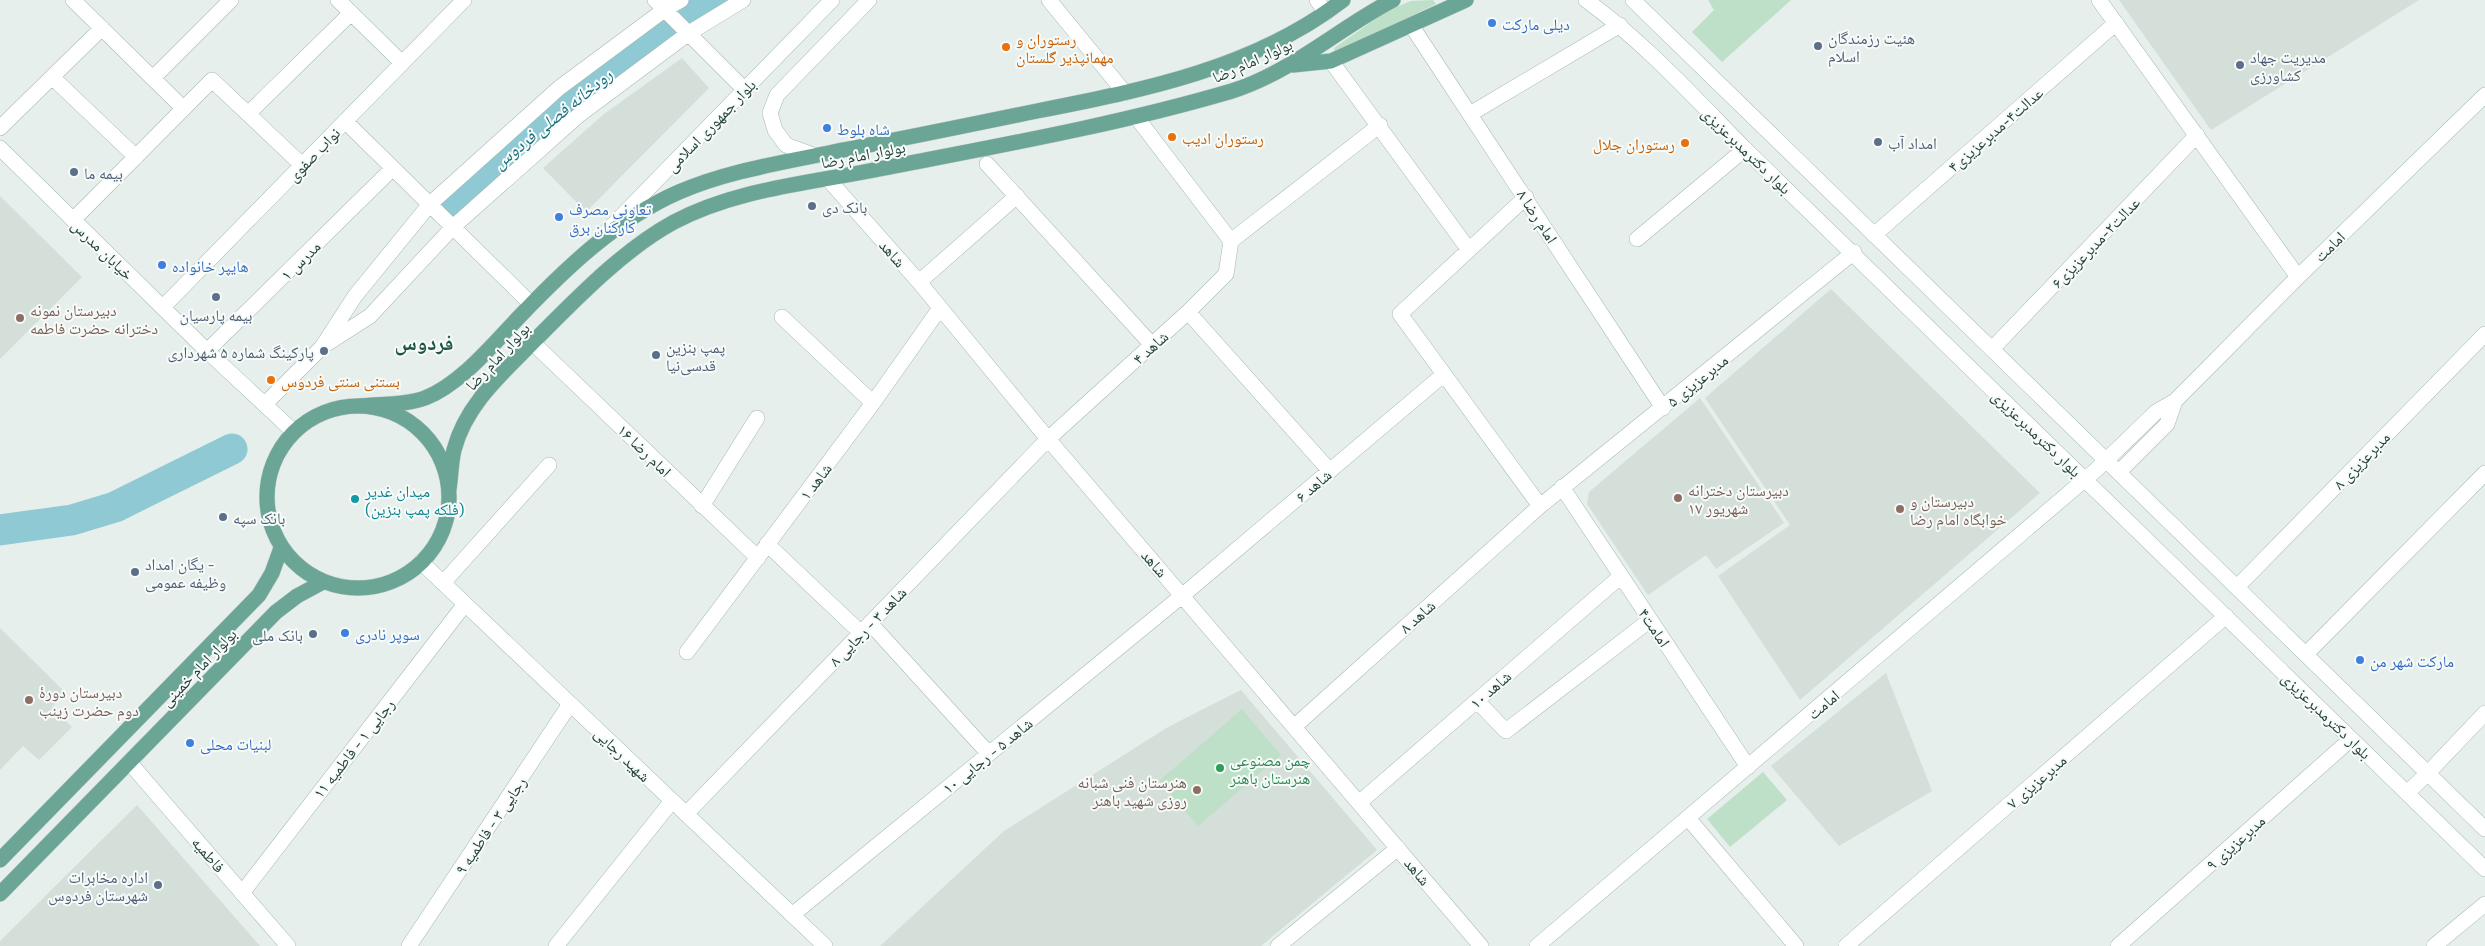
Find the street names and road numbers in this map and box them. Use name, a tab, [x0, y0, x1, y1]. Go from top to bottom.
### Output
street label: بولوار امام رضا	[1209, 34, 1296, 88]
street label: بلوار جمهوری اسلامی	[661, 75, 761, 177]
street label: عدالت۴-مدبرعزیزی۴	[1944, 83, 2048, 177]
street label: بلوار دکترمدبرعزیزی	[1697, 103, 1796, 199]
street label: نواب صفوی	[283, 123, 345, 186]
street label: بولوار امام رضا	[819, 137, 907, 173]
street label: امام رضا ۸	[1512, 186, 1562, 247]
street label: عدالت۲-مدبرعزیزی۶	[2047, 192, 2145, 293]
street label: خیابان مدرس	[67, 215, 138, 285]
street label: امامت	[2310, 227, 2348, 265]
street label: شاهد	[876, 235, 910, 271]
street label: مدرس ۱	[276, 236, 325, 285]
street label: بولوار امام رضا	[461, 318, 535, 395]
street label: شاهد ۴	[1128, 326, 1172, 368]
street label: مدبرعزیزی ۵	[1663, 350, 1733, 412]
street label: بلوار دکترمدبرعزیزی	[1987, 386, 2086, 482]
street label: امام رضا ۱۶	[613, 420, 676, 482]
street label: مدبرعزیزی ۸	[2329, 427, 2395, 494]
street label: شاهد ۱	[795, 459, 835, 503]
street label: شاهد ۶	[1291, 465, 1335, 505]
street label: شاهد	[1138, 545, 1172, 581]
street label: شاهد ۳ - رجایی ۸	[824, 582, 911, 671]
street label: شاهد ۸	[1395, 595, 1439, 637]
street label: امامت۴	[1635, 604, 1675, 650]
street label: بولوار امام خمینی	[156, 624, 241, 711]
street label: شاهد ۱۰	[1466, 666, 1514, 712]
street label: بلوار دکترمدبرعزیزی	[2277, 668, 2376, 764]
street label: امامت	[1803, 685, 1843, 723]
street label: رجایی ۱ - فاطمیه ۱۱	[308, 695, 399, 803]
street label: شاهد ۵ - رجایی ۱۰	[938, 713, 1037, 799]
street label: شهید رجایی	[590, 723, 655, 787]
street label: مدبرعزیزی ۷	[2002, 750, 2071, 814]
street label: رجایی ۳ - فاطمیه ۹	[450, 773, 531, 879]
street label: مدبرعزیزی ۹	[2202, 811, 2270, 875]
street label: فاطمیه	[188, 832, 230, 876]
street label: شاهد	[1401, 853, 1435, 889]

